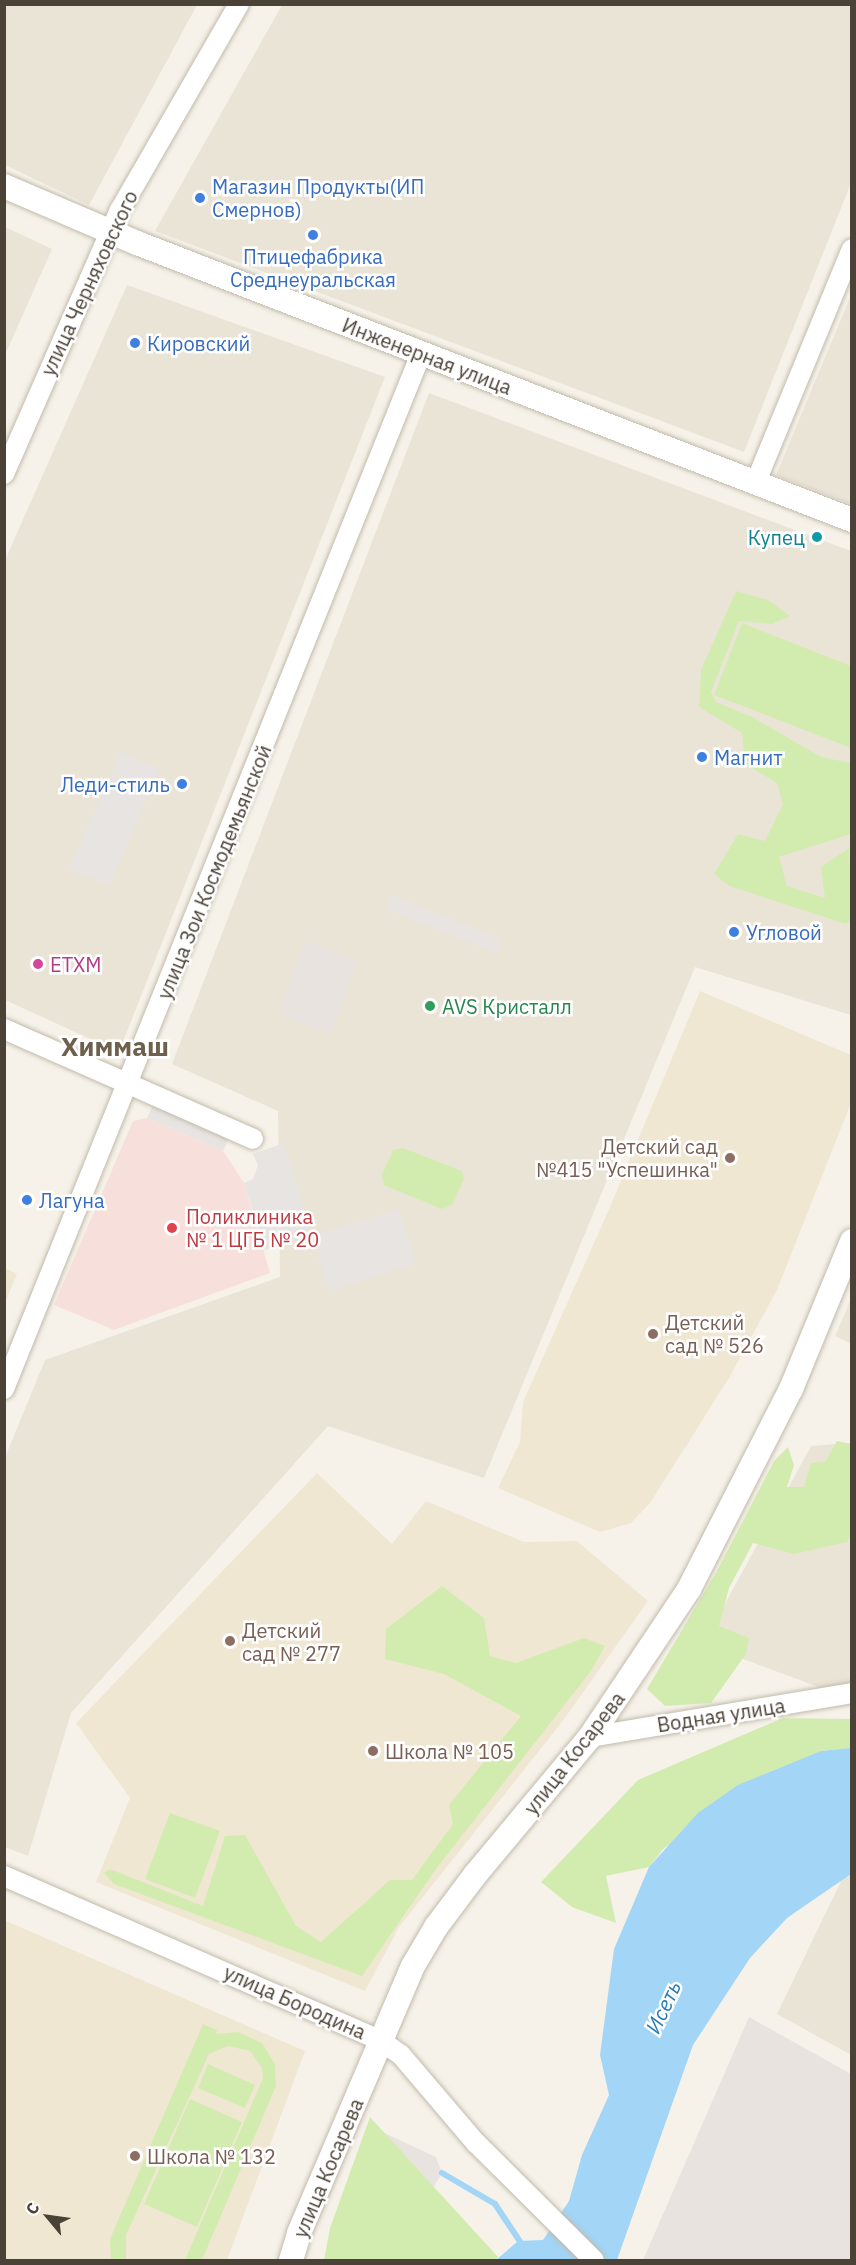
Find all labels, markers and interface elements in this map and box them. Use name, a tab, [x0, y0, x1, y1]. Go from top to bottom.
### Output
place label: Магазин Продукты(ИП Смернов)	[212, 174, 424, 221]
street label: улица Черняховского	[35, 186, 143, 380]
marker: Магазин Продукты(ИП Смернов)	[193, 191, 207, 205]
marker: Птицефабрика Среднеуральская	[306, 228, 320, 242]
place label: Птицефабрика Среднеуральская	[230, 244, 396, 291]
street label: Инженерная улица	[339, 313, 515, 399]
place label: Кировский	[147, 331, 250, 355]
marker: Кировский	[128, 336, 142, 350]
place label: Купец	[748, 525, 805, 549]
marker: Купец	[810, 530, 824, 544]
street label: улица Зои Космодемьянской	[152, 741, 276, 1003]
place label: Магнит	[714, 745, 783, 769]
marker: Магнит	[695, 750, 709, 764]
place label: Леди-стиль	[60, 772, 170, 796]
marker: Леди-стиль	[175, 777, 189, 791]
place label: Угловой	[746, 920, 822, 944]
marker: Угловой	[727, 925, 741, 939]
place label: ЕТХМ	[50, 952, 102, 976]
marker: ЕТХМ	[31, 957, 45, 971]
place label: AVS Кристалл	[442, 994, 572, 1018]
marker: AVS Кристалл	[423, 999, 437, 1013]
district label: Химмаш	[61, 1031, 169, 1063]
place label: Детский сад №415 "Успешинка"	[536, 1134, 718, 1181]
marker: Детский сад №415 "Успешинка"	[723, 1151, 737, 1165]
place label: Лагуна	[39, 1188, 105, 1212]
marker: Лагуна	[20, 1193, 34, 1207]
place label: Поликлиника № 1 ЦГБ № 20	[186, 1204, 319, 1251]
marker: Поликлиника № 1 ЦГБ № 20	[163, 1219, 181, 1237]
place label: Детcкий сад № 526	[665, 1310, 764, 1357]
marker: Детcкий сад № 526	[646, 1327, 660, 1341]
place label: Детcкий сад № 277	[242, 1618, 341, 1665]
marker: Детcкий сад № 277	[223, 1634, 237, 1648]
street label: улица Косарева	[519, 1687, 629, 1819]
street label: Водная улица	[655, 1693, 787, 1737]
place label: Школа № 105	[385, 1739, 514, 1763]
marker: Школа № 105	[366, 1744, 380, 1758]
street label: улица Бородина	[220, 1960, 370, 2044]
water label: Исеть	[640, 1977, 686, 2037]
street label: улица Косарева	[288, 2095, 368, 2241]
place label: Школа № 132	[147, 2144, 276, 2168]
marker: Школа № 132	[128, 2149, 142, 2163]
north arrow	[18, 2187, 78, 2247]
text: С	[21, 2199, 44, 2218]

